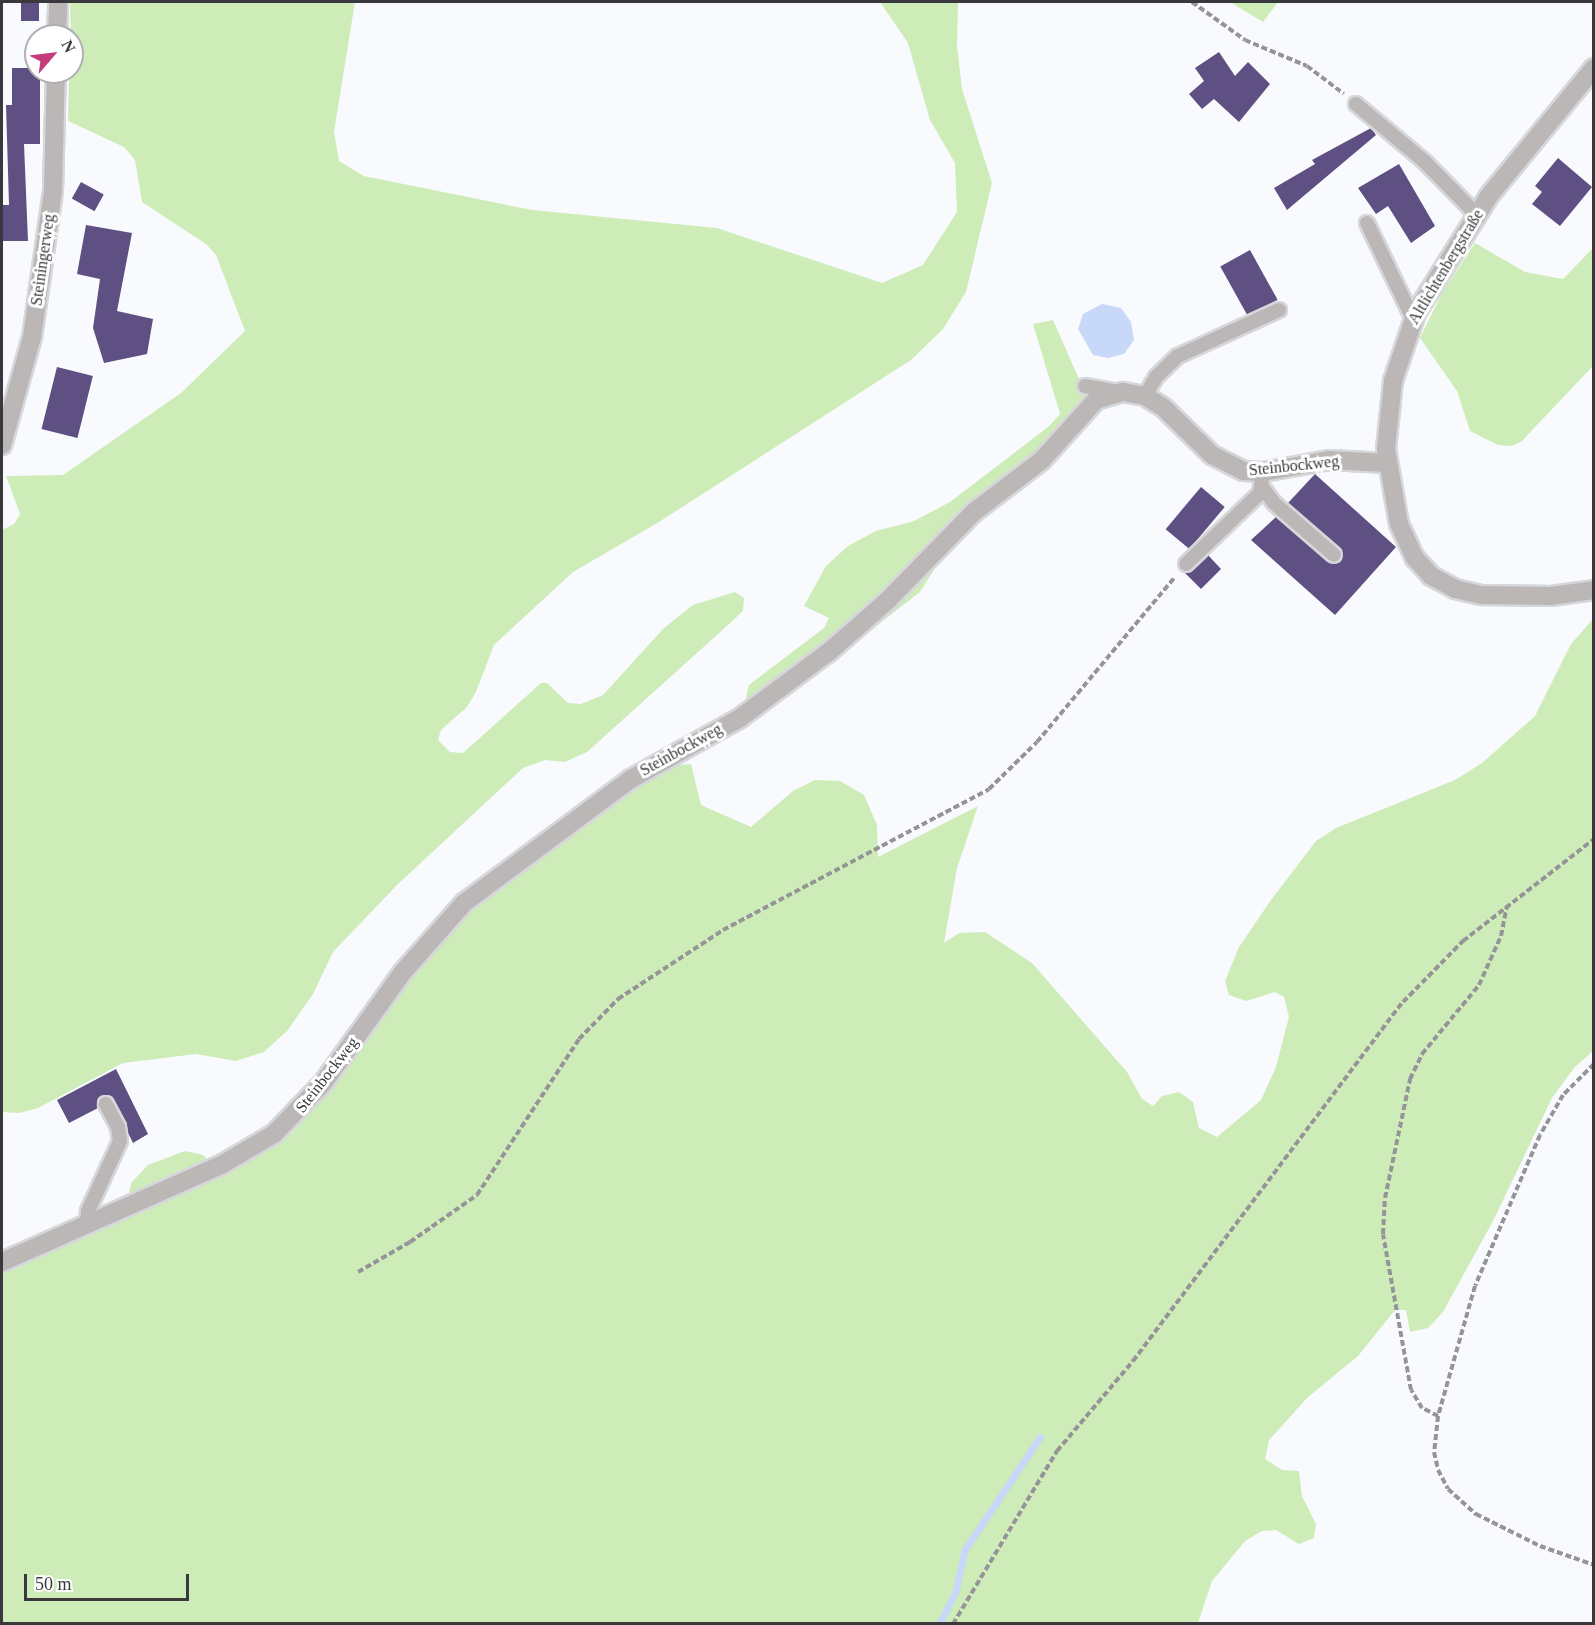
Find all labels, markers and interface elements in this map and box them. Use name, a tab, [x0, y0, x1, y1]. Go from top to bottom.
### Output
north arrow	[24, 24, 84, 84]
text: N	[58, 37, 79, 55]
street label: Altlichtenbergstraße	[1404, 206, 1488, 328]
street label: Steiningerweg	[27, 213, 59, 307]
street label: Steinbockweg	[1248, 452, 1340, 480]
street label: Steinbockweg	[637, 720, 725, 780]
street label: Steinbockweg	[292, 1033, 362, 1117]
scale bar	[27, 1562, 192, 1600]
text: 50 m	[35, 1574, 72, 1594]

